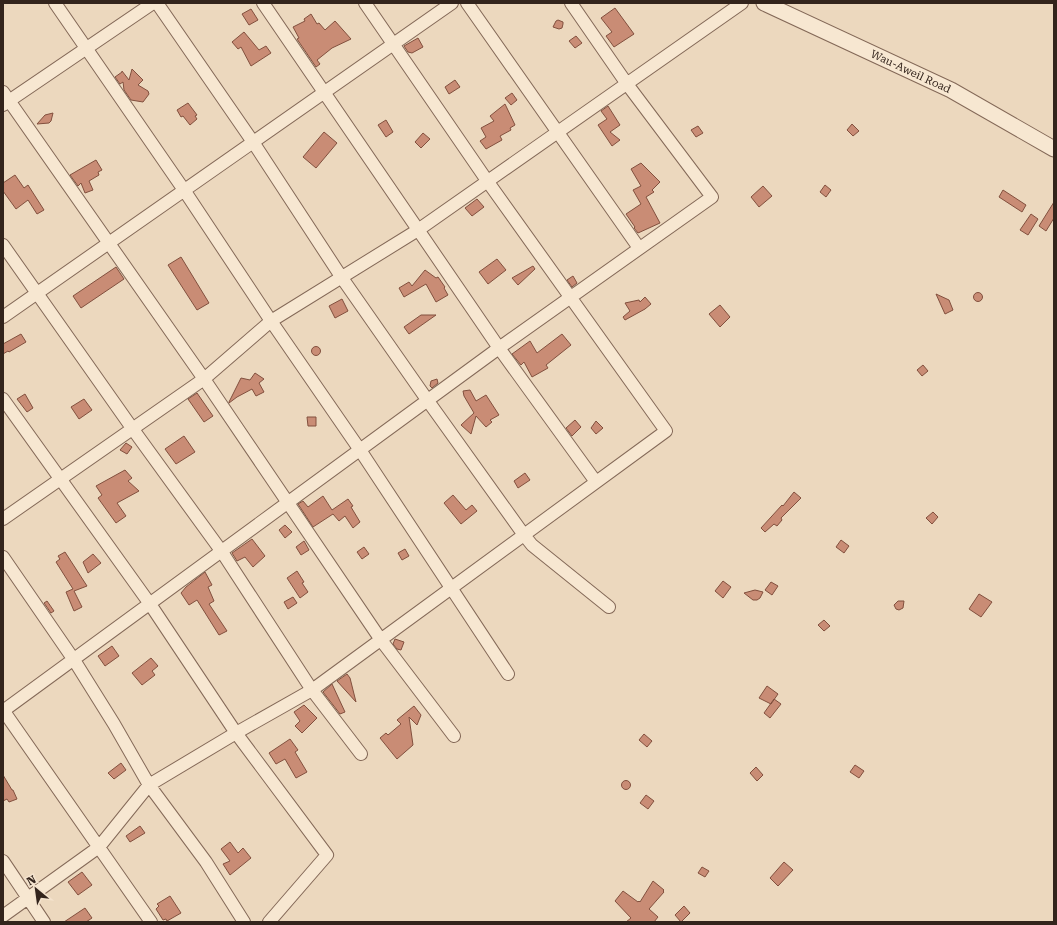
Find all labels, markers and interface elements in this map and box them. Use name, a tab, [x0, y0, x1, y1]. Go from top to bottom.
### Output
street label: Wau-Aweil Road	[869, 47, 953, 96]
north arrow	[16, 869, 56, 909]
text: N	[25, 873, 39, 888]

